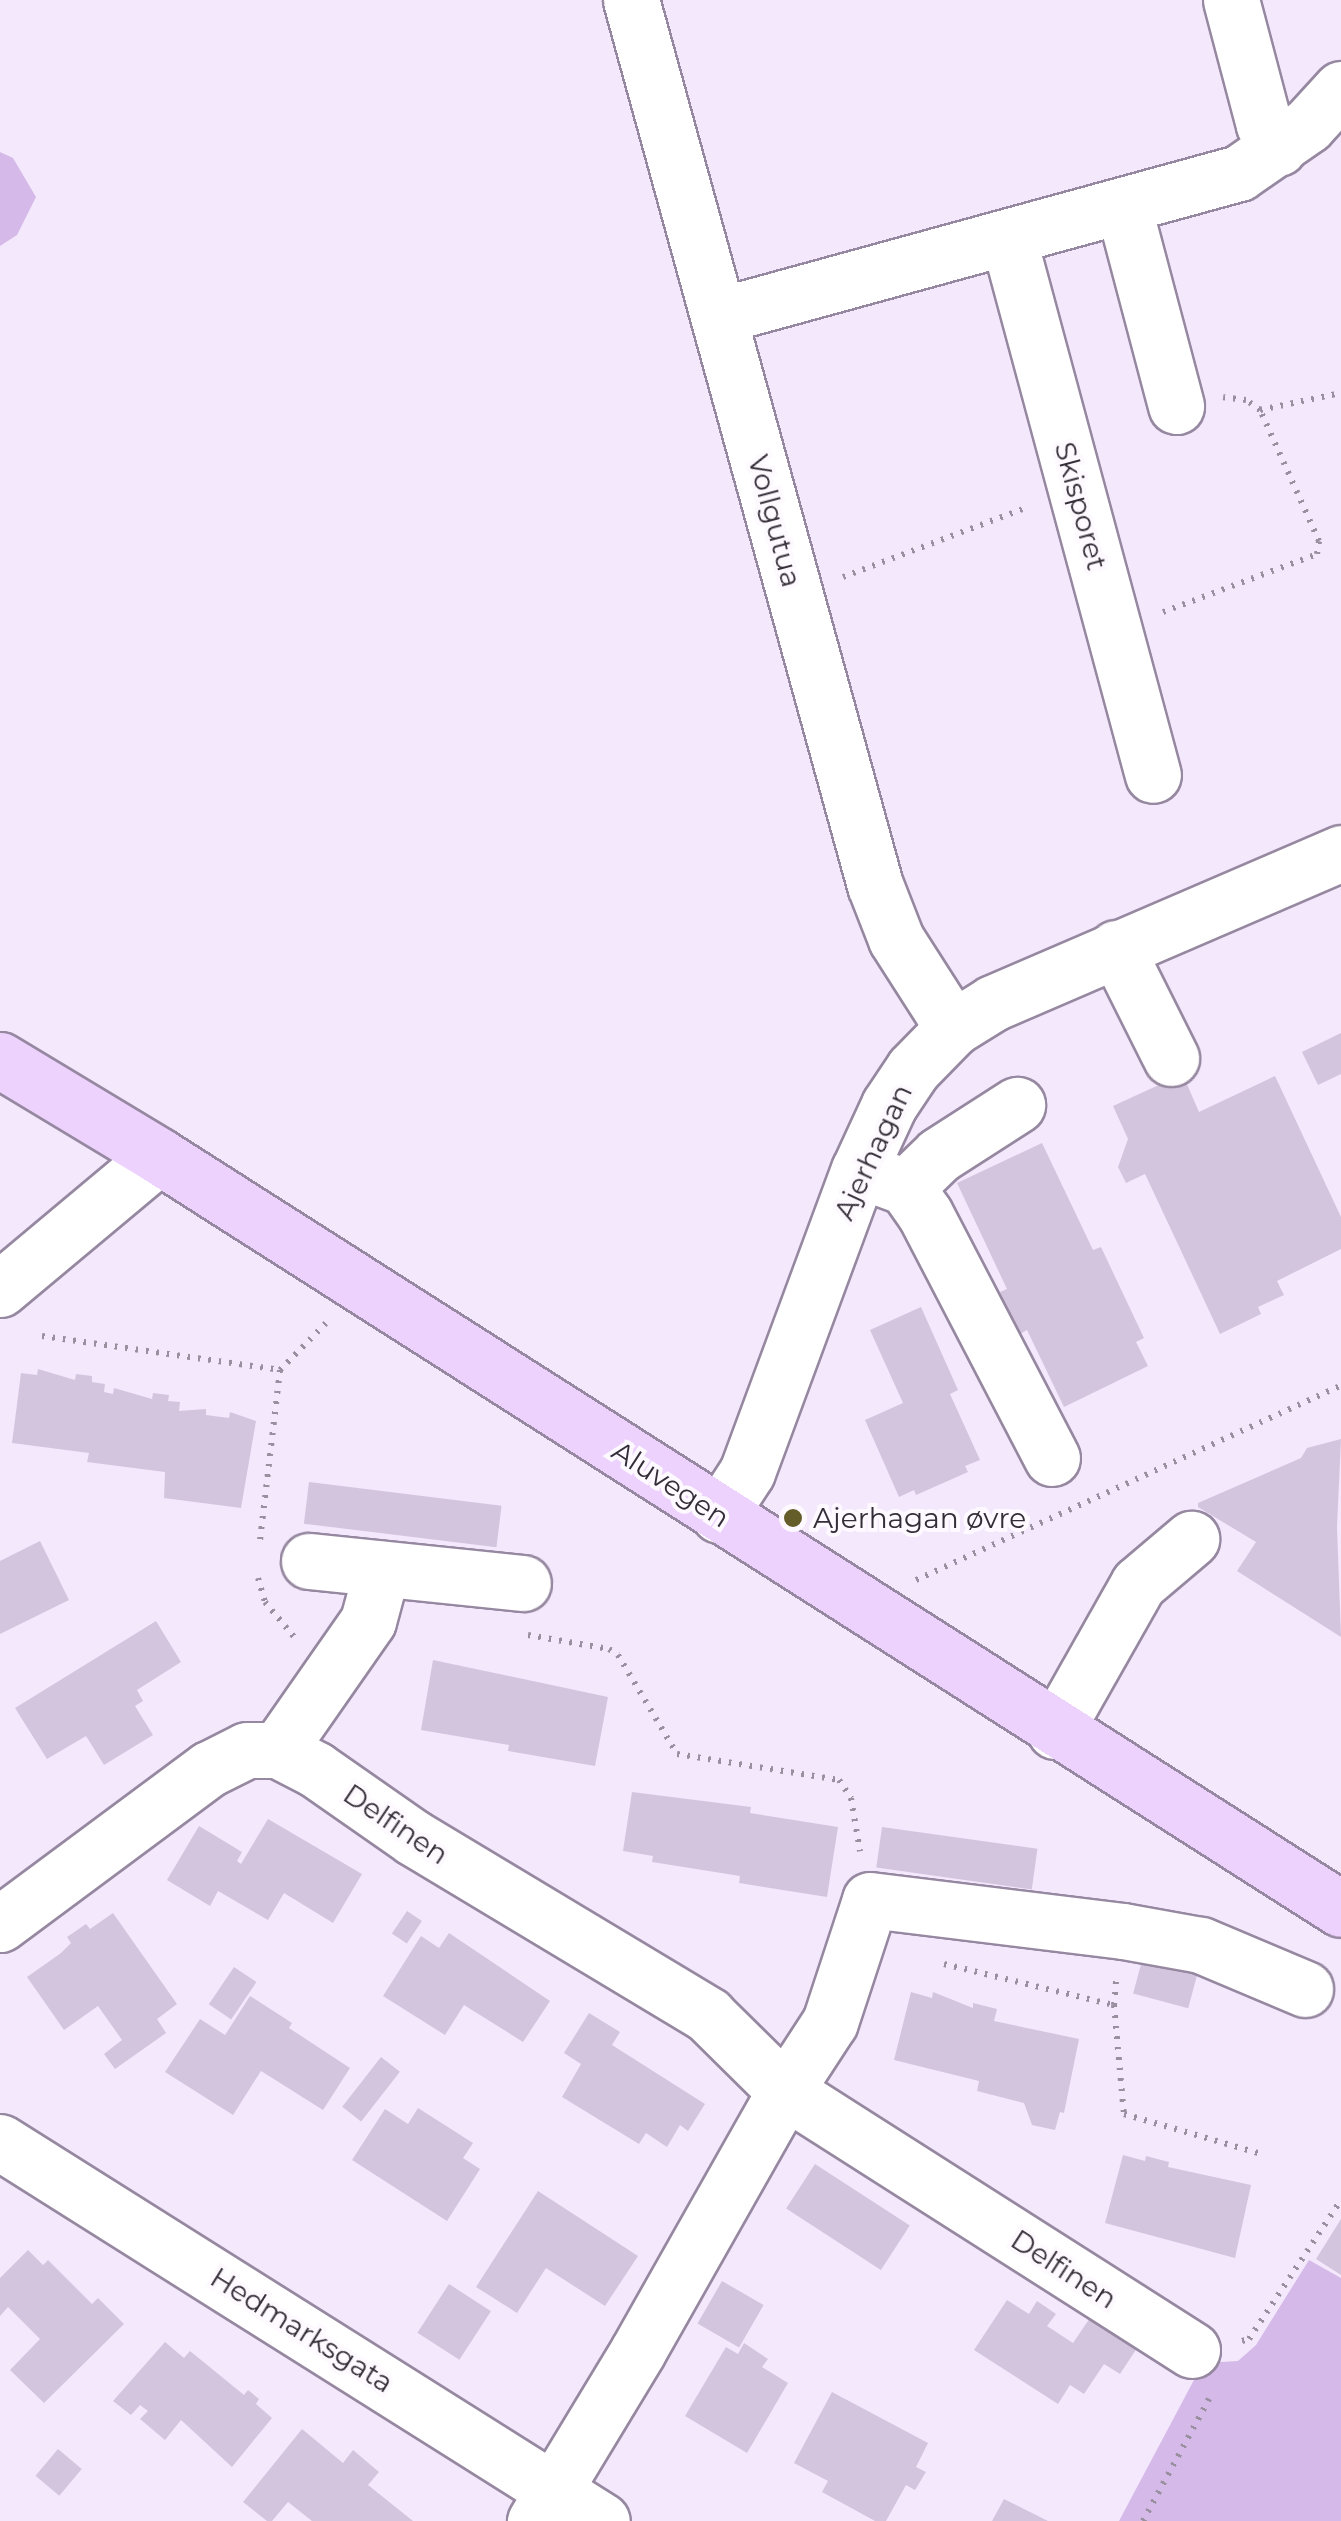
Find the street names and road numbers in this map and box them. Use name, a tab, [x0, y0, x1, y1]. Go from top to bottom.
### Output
street label: Skisporet	[1048, 438, 1114, 574]
street label: Vollgutua	[741, 451, 809, 591]
street label: Ajerhagan	[827, 1079, 919, 1225]
street label: Aluvegen	[606, 1434, 736, 1534]
street label: Delfinen	[337, 1777, 455, 1871]
street label: Delfinen	[1005, 2222, 1123, 2316]
street label: Hedmarksgata	[205, 2260, 399, 2400]

